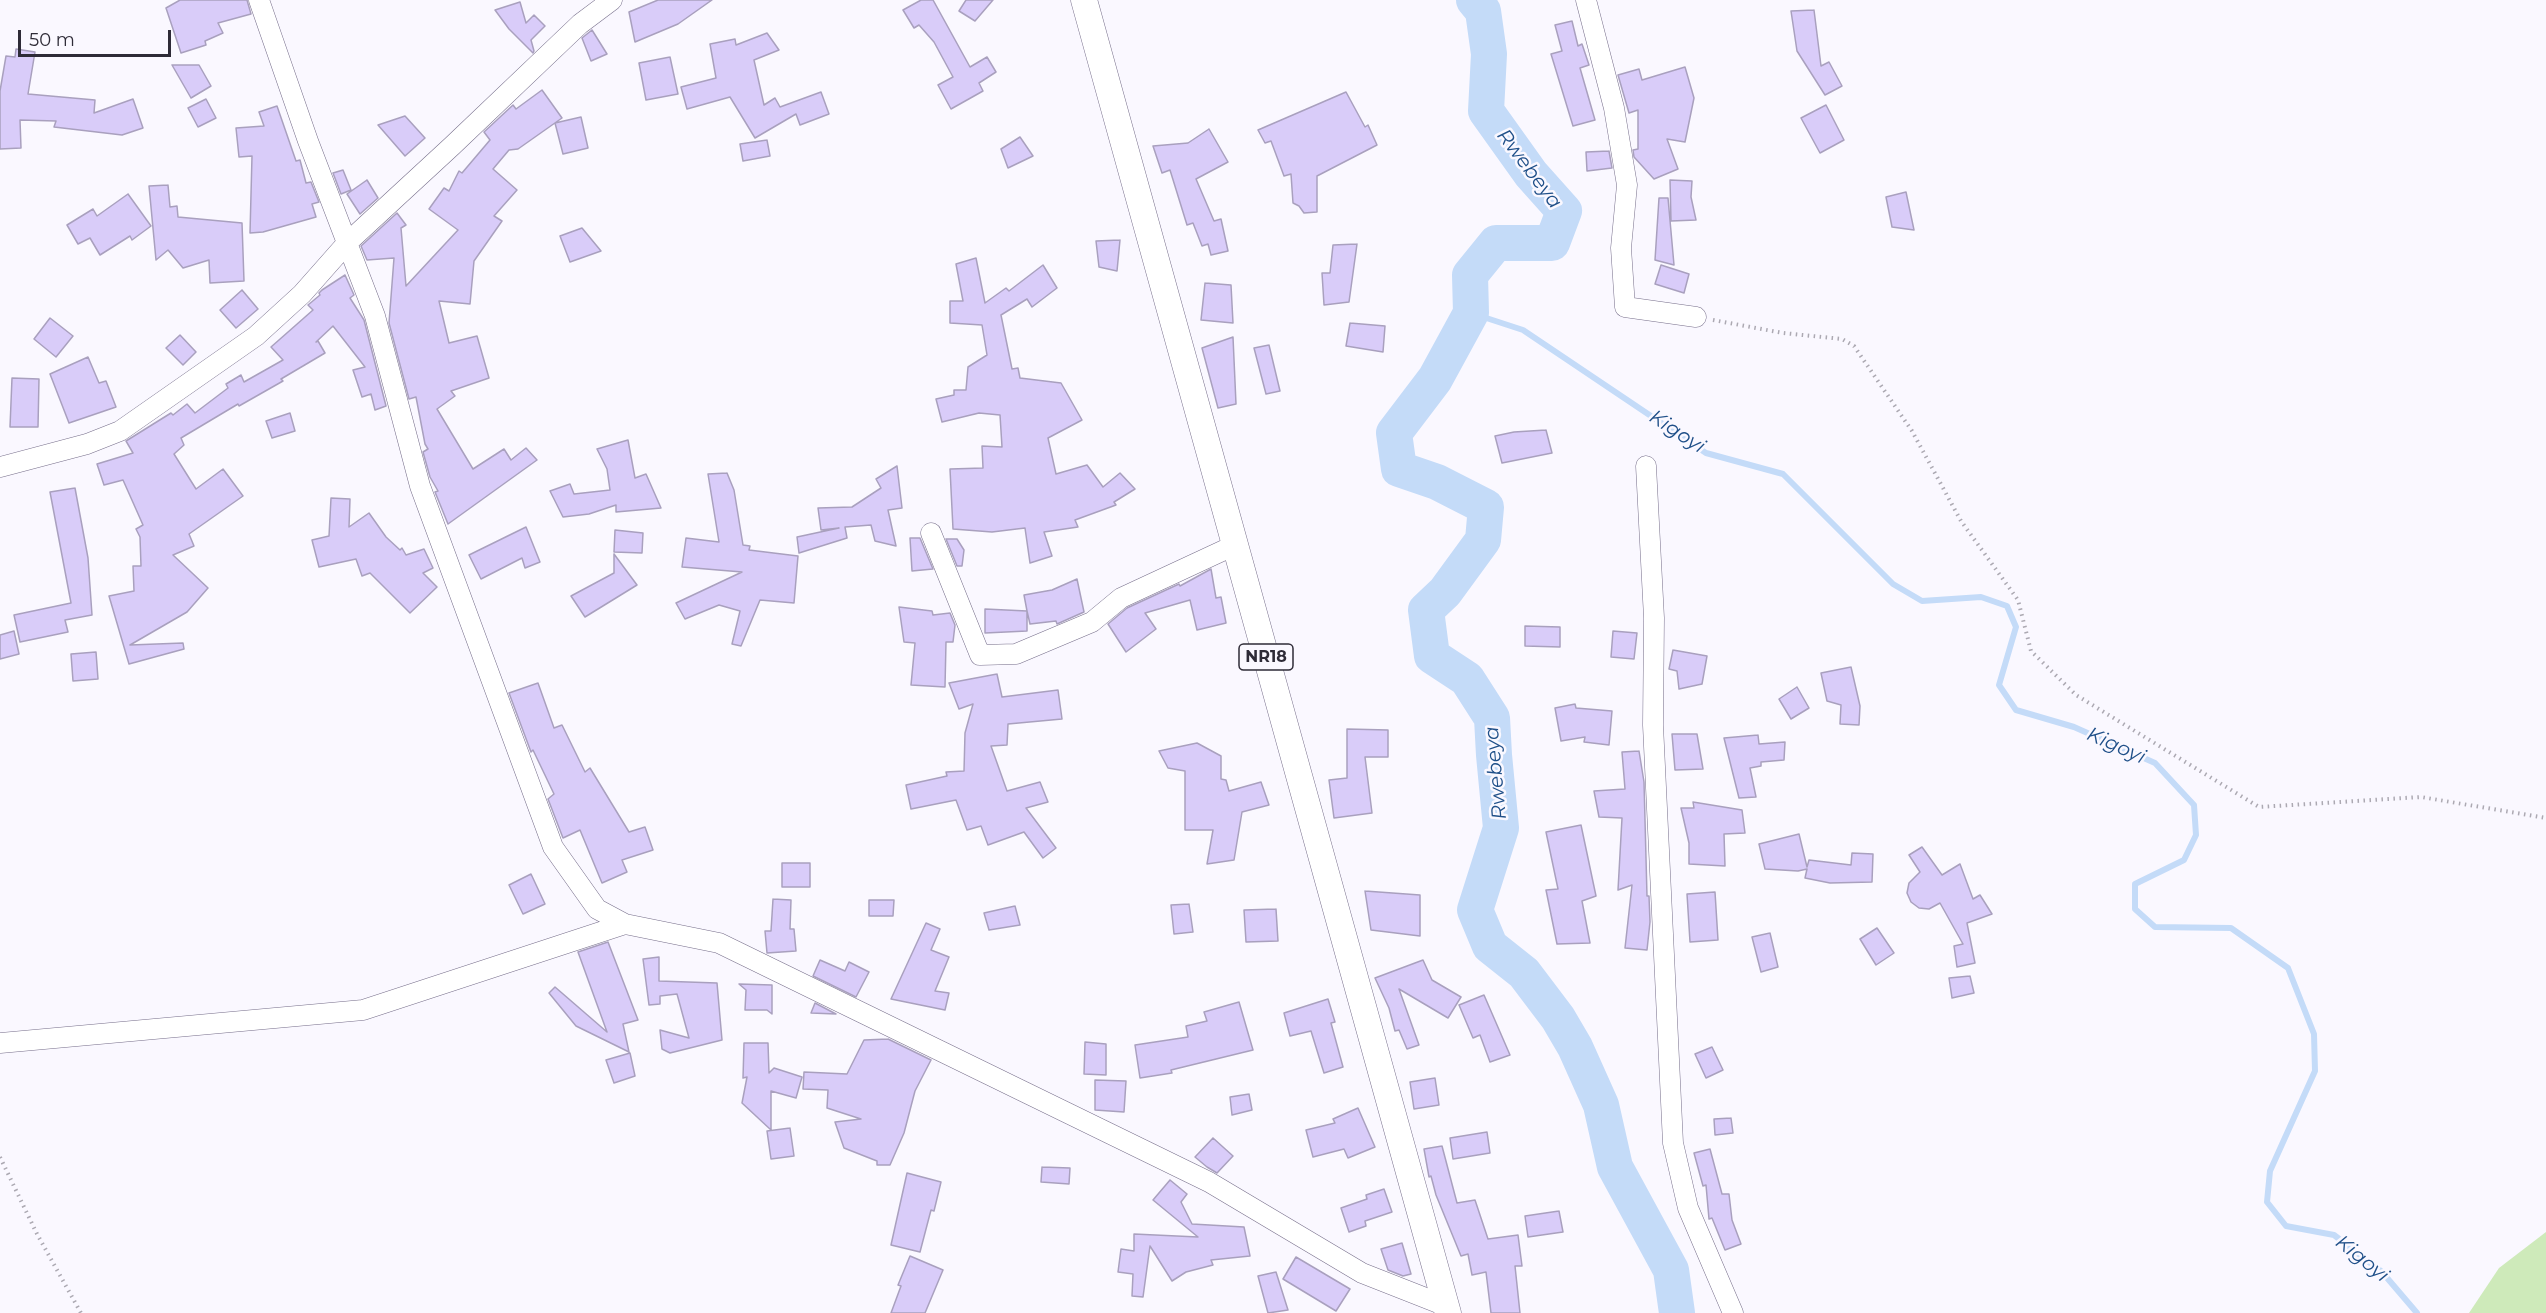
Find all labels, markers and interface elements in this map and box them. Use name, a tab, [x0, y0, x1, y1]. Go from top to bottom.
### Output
scale bar	[21, 18, 174, 56]
text: 50 m	[29, 29, 75, 51]
water label: Rwebeya	[1491, 124, 1567, 214]
water label: Kigoyi	[1645, 405, 1709, 459]
road number: NR18	[1239, 644, 1293, 670]
water label: Kigoyi	[2083, 722, 2149, 770]
water label: Rwebeya	[1480, 725, 1512, 821]
water label: Kigoyi	[2330, 1230, 2394, 1288]

